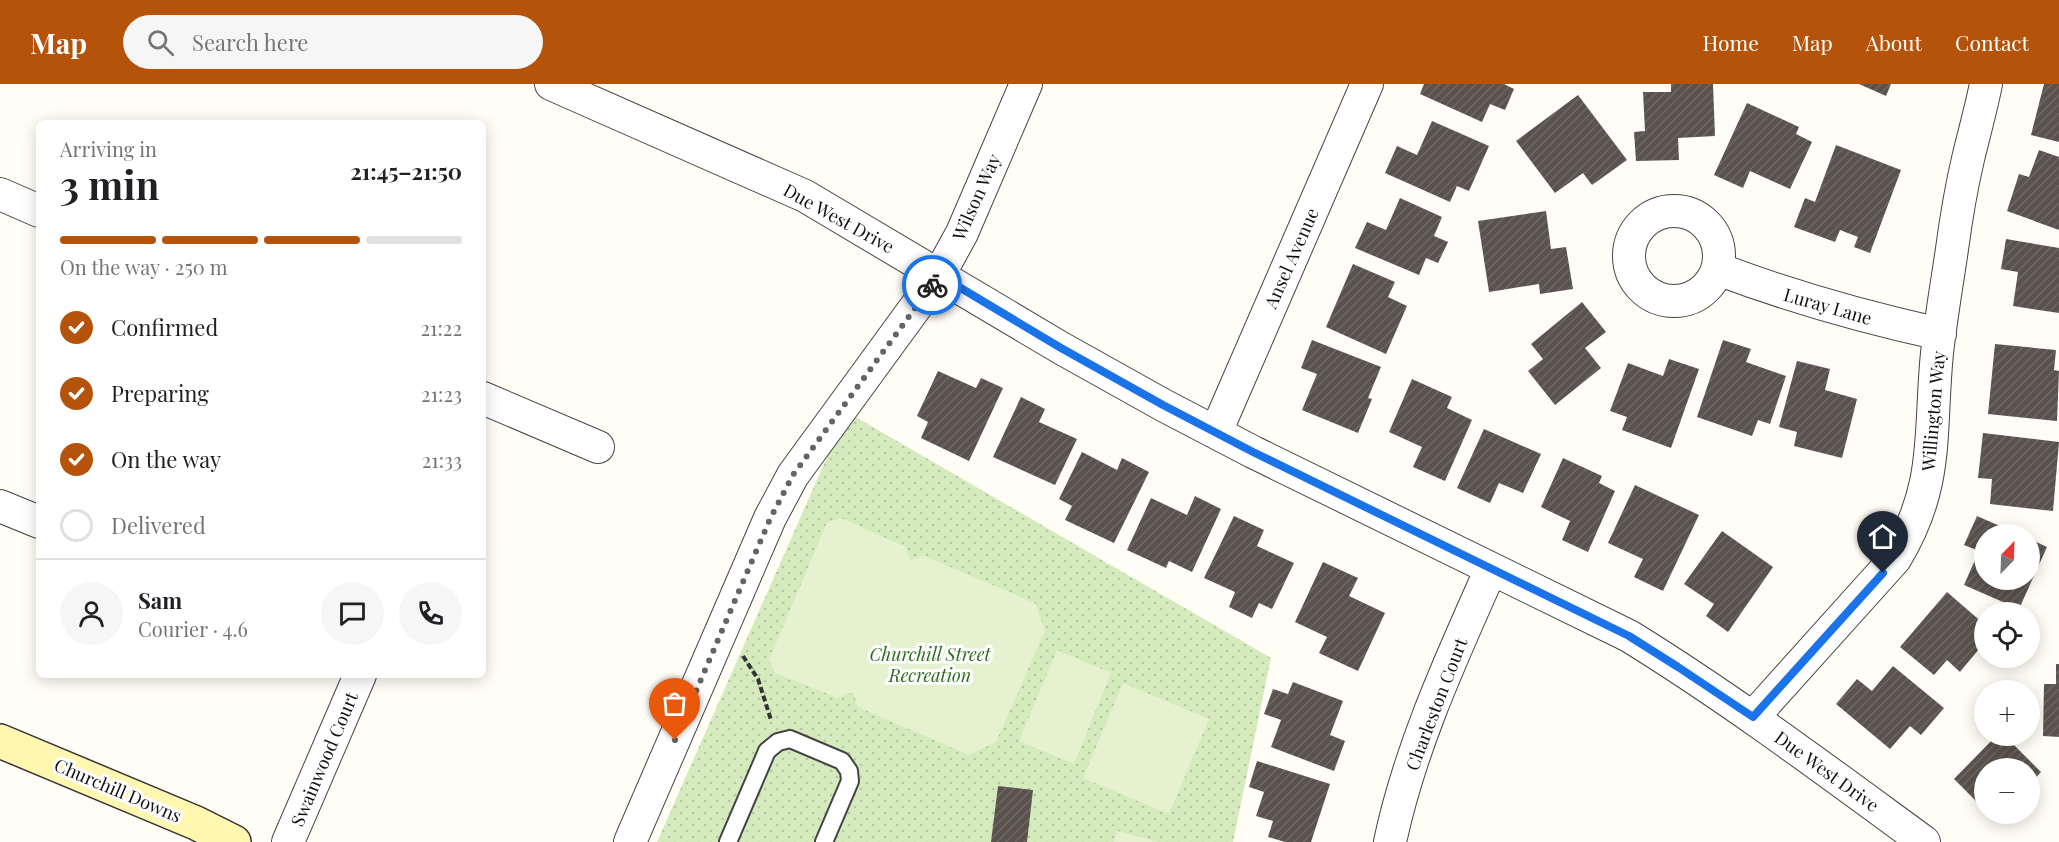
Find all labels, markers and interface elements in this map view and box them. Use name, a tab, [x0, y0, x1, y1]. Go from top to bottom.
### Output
search box	[123, 15, 543, 69]
text: Map	[30, 24, 87, 61]
icon: search	[144, 26, 177, 59]
text: Search here	[192, 27, 308, 57]
text: Home	[1703, 28, 1759, 56]
text: Map	[1792, 28, 1833, 56]
text: About	[1866, 28, 1922, 56]
text: Contact	[1955, 28, 2029, 56]
text: Arriving in	[60, 135, 157, 162]
street label: Wilson Way	[946, 150, 1006, 245]
text: 21:45–21:50	[350, 156, 462, 186]
text: 3 min	[60, 158, 159, 210]
street label: Due West Drive	[779, 178, 899, 258]
street label: Ansel Avenue	[1258, 204, 1324, 313]
text: On the way · 250 m	[60, 253, 227, 280]
courier	[902, 255, 962, 315]
icon: bike	[916, 269, 949, 302]
street label: Luray Lane	[1781, 282, 1875, 330]
icon: check	[60, 311, 93, 344]
text: Confirmed	[111, 312, 218, 342]
text: 21:22	[421, 314, 462, 341]
street label: Willington Way	[1916, 350, 1950, 473]
icon: check	[60, 377, 93, 410]
text: Preparing	[111, 378, 209, 408]
text: 21:23	[421, 380, 462, 407]
icon: check	[60, 443, 93, 476]
text: On the way	[111, 444, 221, 474]
text: 21:33	[422, 446, 462, 473]
text: Delivered	[111, 510, 206, 540]
pin	[1857, 511, 1908, 573]
icon: home	[1866, 520, 1899, 553]
north arrow	[1974, 524, 2040, 590]
map controls	[1974, 524, 2040, 824]
button: person	[60, 582, 123, 645]
button: chat	[321, 582, 384, 645]
button: phone	[399, 582, 462, 645]
text: Sam	[138, 585, 182, 615]
button: locate	[1974, 602, 2040, 668]
text: Courier · 4.6	[138, 615, 248, 642]
street label: Charleston Court	[1400, 634, 1473, 774]
park label: Churchill Street Recreation	[869, 642, 991, 687]
pin	[649, 678, 700, 740]
button: +	[1974, 680, 2040, 746]
icon: bag	[658, 687, 691, 720]
street label: Swainwood Court	[285, 688, 363, 830]
street label: Due West Drive	[1770, 725, 1884, 817]
street label: Churchill Downs	[51, 752, 185, 828]
button: −	[1974, 758, 2040, 824]

